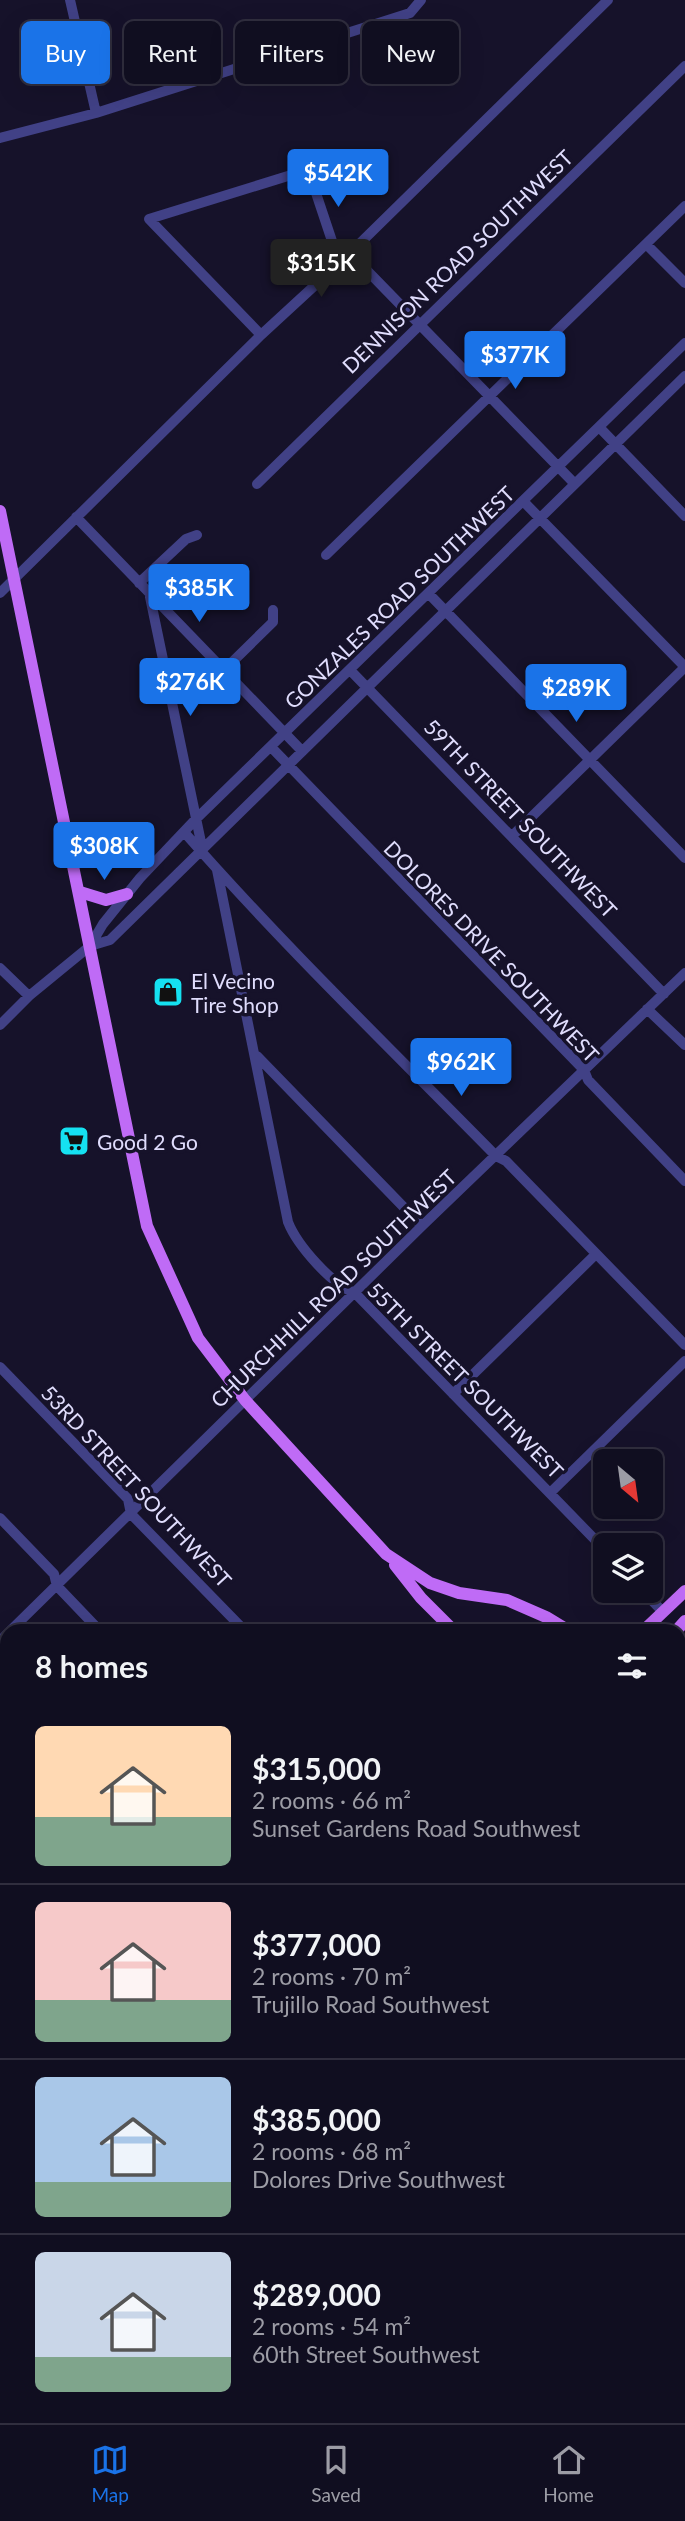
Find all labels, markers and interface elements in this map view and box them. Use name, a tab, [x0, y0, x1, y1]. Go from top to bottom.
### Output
chip: Buy	[21, 21, 110, 84]
chip: Rent	[124, 21, 221, 84]
chip: Filters	[235, 21, 348, 84]
chip: New	[362, 21, 459, 84]
street label: DENNISON ROAD SOUTHWEST	[337, 144, 578, 378]
pin: $542K	[289, 150, 387, 209]
text: $542K	[303, 158, 373, 186]
pin: $315K	[272, 240, 370, 299]
text: $315K	[286, 248, 356, 276]
pin: $377K	[466, 332, 564, 391]
text: $377K	[480, 340, 550, 368]
street label: GONZALES ROAD SOUTHWEST	[279, 480, 519, 713]
pin: $385K	[150, 564, 248, 624]
text: $385K	[164, 573, 234, 601]
pin: $276K	[141, 658, 239, 718]
pin: $289K	[527, 664, 625, 724]
text: $276K	[155, 667, 225, 695]
text: $289K	[541, 673, 611, 701]
street label: 59TH STREET SOUTHWEST	[420, 714, 623, 923]
pin: $308K	[55, 822, 153, 882]
text: $308K	[69, 831, 139, 859]
street label: DOLORES DRIVE SOUTHWEST	[379, 835, 605, 1067]
place label: El Vecino Tire Shop	[191, 968, 279, 1017]
shop icon: El Vecino Tire Shop	[151, 975, 185, 1009]
pin: $962K	[412, 1038, 510, 1098]
text: $962K	[426, 1047, 496, 1075]
supermarket icon: Good 2 Go	[57, 1124, 91, 1158]
place label: Good 2 Go	[97, 1129, 198, 1154]
street label: CHURCHHILL ROAD SOUTHWEST	[205, 1163, 461, 1412]
street label: 55TH STREET SOUTHWEST	[363, 1277, 569, 1483]
street label: 53RD STREET SOUTHWEST	[37, 1380, 238, 1593]
north arrow	[593, 1449, 663, 1519]
map controls	[593, 1449, 663, 1603]
button: layers	[593, 1533, 663, 1603]
icon: filters	[613, 1647, 651, 1685]
text: 8 homes	[35, 1648, 148, 1684]
text: $315,000	[252, 1750, 381, 1786]
icon: home	[91, 1754, 175, 1838]
text: 2 rooms · 66 m²	[252, 1786, 411, 1814]
text: Sunset Gardens Road Southwest	[252, 1814, 580, 1842]
text: $377,000	[252, 1926, 381, 1962]
icon: home	[91, 1930, 175, 2014]
text: 2 rooms · 70 m²	[252, 1962, 411, 1990]
text: Trujillo Road Southwest	[252, 1990, 490, 2018]
text: $385,000	[252, 2101, 381, 2137]
icon: home	[91, 2105, 175, 2189]
text: 2 rooms · 68 m²	[252, 2137, 411, 2165]
text: Dolores Drive Southwest	[252, 2165, 505, 2193]
text: $289,000	[252, 2276, 381, 2312]
icon: home	[91, 2280, 175, 2364]
text: 2 rooms · 54 m²	[252, 2312, 411, 2340]
text: 60th Street Southwest	[252, 2340, 480, 2368]
tab: Map	[91, 2441, 129, 2506]
tab: Saved	[311, 2441, 361, 2506]
tab: Home	[543, 2441, 594, 2506]

